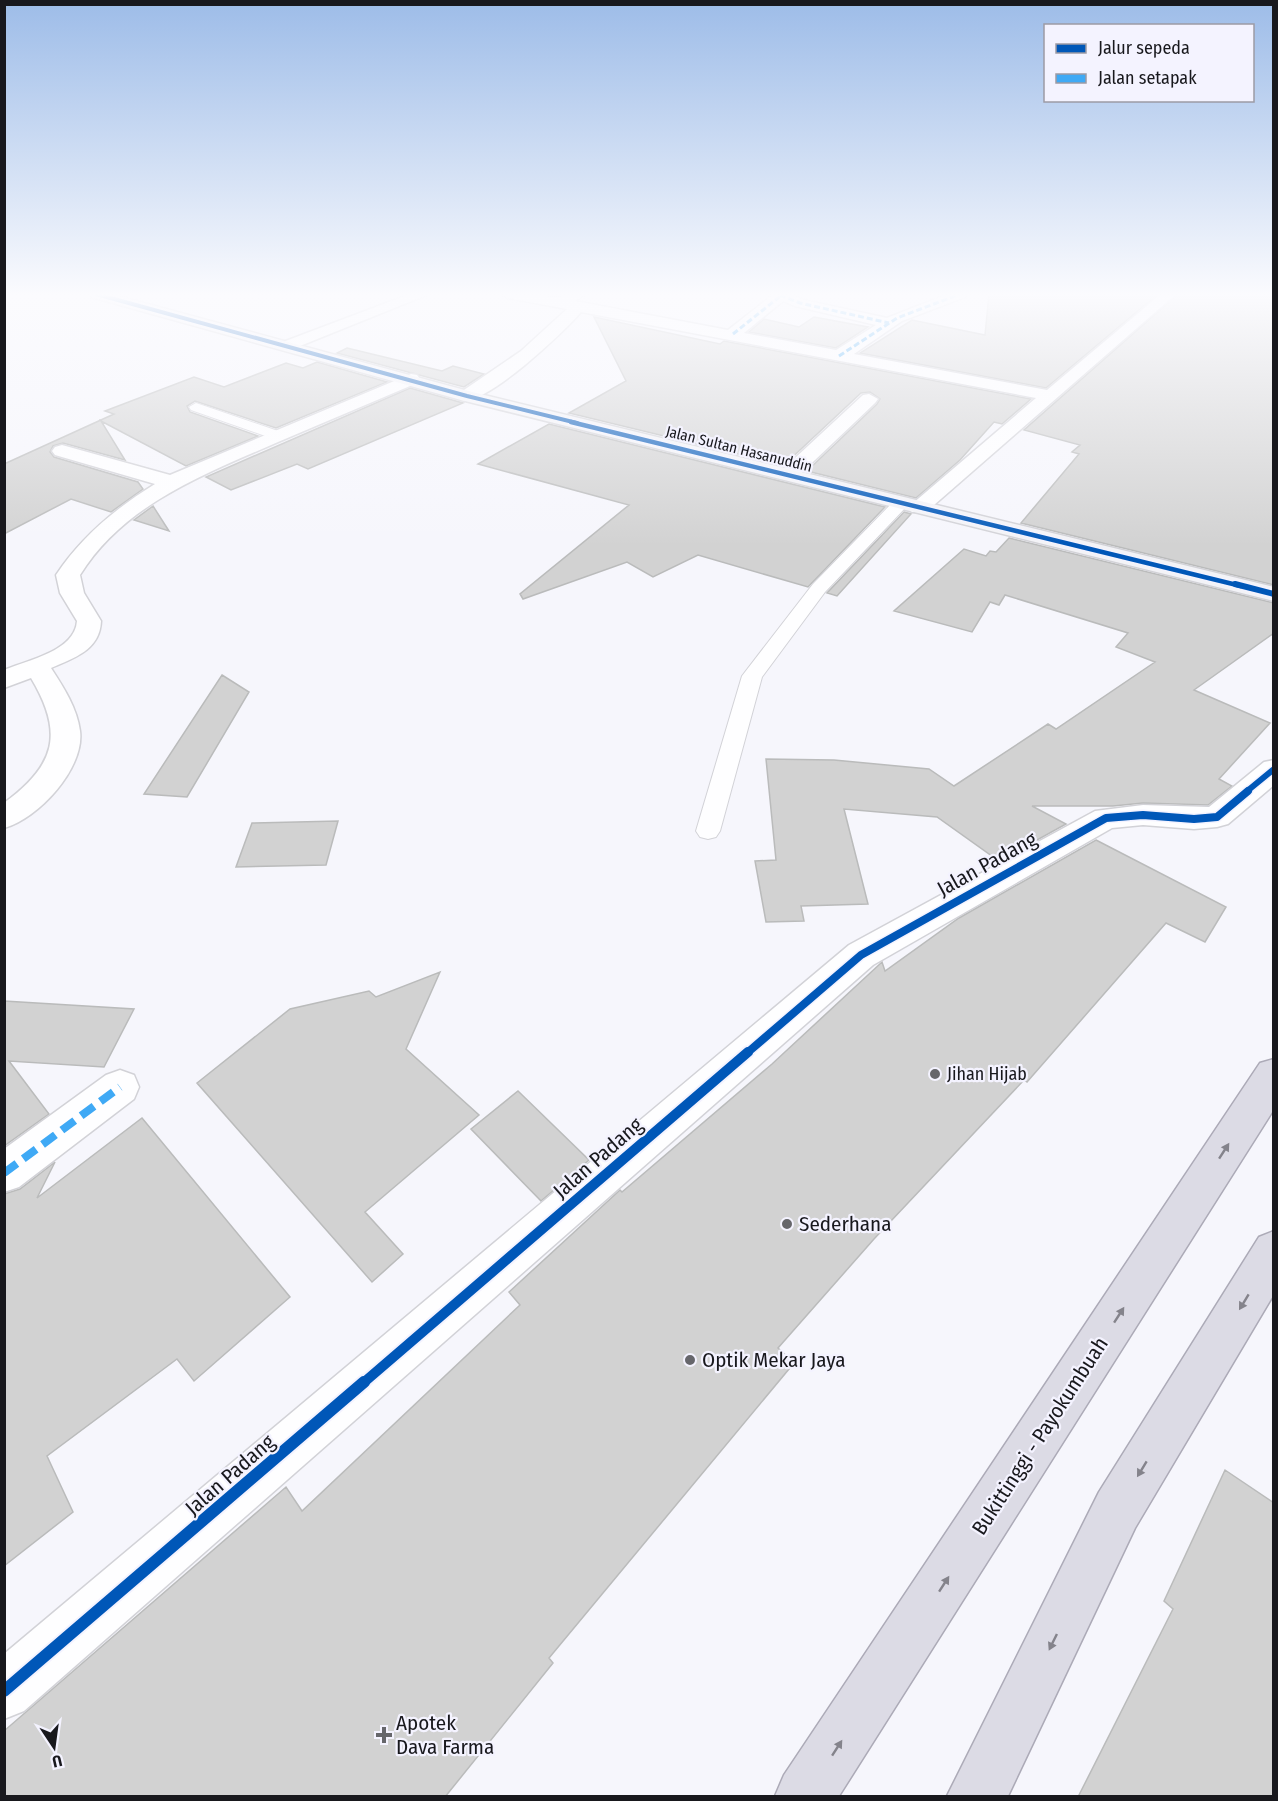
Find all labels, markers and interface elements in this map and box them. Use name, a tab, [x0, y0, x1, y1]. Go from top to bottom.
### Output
legend	[1044, 24, 1254, 102]
text: Jalur sepeda	[1098, 37, 1190, 59]
text: Jalan setapak	[1098, 67, 1197, 89]
street label: Jalan Sultan Hasanuddin	[664, 422, 814, 476]
street label: Jalan Padang	[932, 826, 1042, 902]
place label: Jihan Hijab	[947, 1063, 1027, 1085]
marker: Jihan Hijab	[928, 1067, 942, 1081]
street label: Jalan Padang	[548, 1112, 648, 1204]
one-way arrow	[1219, 1143, 1230, 1159]
place label: Sederhana	[799, 1211, 891, 1237]
marker: Sederhana	[780, 1217, 794, 1231]
one-way arrow	[1238, 1294, 1249, 1310]
one-way arrow	[1113, 1307, 1124, 1323]
street label: Bukittinggi - Payokumbuah	[966, 1332, 1114, 1540]
place label: Optik Mekar Jaya	[702, 1347, 846, 1373]
marker: Optik Mekar Jaya	[683, 1353, 697, 1367]
street label: Jalan Padang	[180, 1429, 280, 1521]
one-way arrow	[1137, 1461, 1148, 1477]
one-way arrow	[938, 1577, 950, 1593]
one-way arrow	[1048, 1633, 1057, 1650]
place label: Apotek Dava Farma	[396, 1710, 494, 1760]
north arrow	[24, 1717, 84, 1777]
marker: Apotek Dava Farma	[377, 1728, 391, 1742]
one-way arrow	[832, 1739, 843, 1756]
text: U	[51, 1751, 64, 1771]

